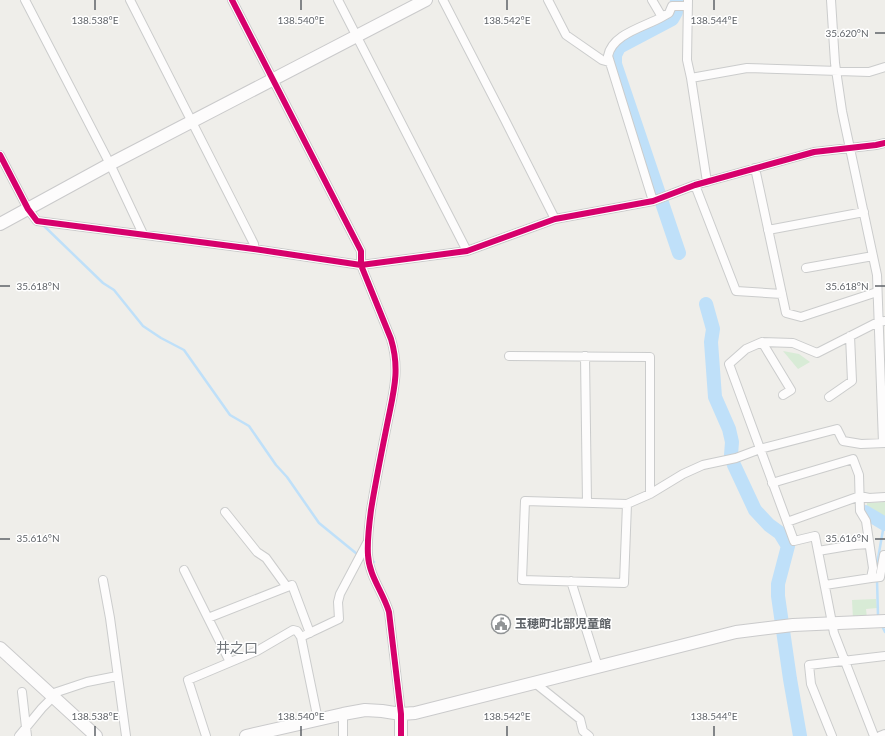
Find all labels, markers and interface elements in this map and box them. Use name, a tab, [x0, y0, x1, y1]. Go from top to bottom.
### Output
text: 138.538°E	[71, 14, 119, 26]
text: 138.540°E	[277, 14, 325, 26]
text: 138.542°E	[483, 14, 531, 26]
text: 138.544°E	[690, 14, 738, 26]
text: 35.620°N	[825, 27, 869, 39]
text: 35.618°N	[16, 280, 60, 292]
text: 35.618°N	[825, 280, 869, 292]
text: 35.616°N	[16, 532, 60, 544]
text: 35.616°N	[825, 532, 869, 544]
public building icon: 玉穂町北部児童館	[490, 613, 512, 635]
place label: 玉穂町北部児童館	[515, 616, 611, 631]
district label: 井之口	[216, 639, 258, 656]
text: 138.538°E	[71, 710, 119, 722]
text: 138.540°E	[277, 710, 325, 722]
text: 138.542°E	[483, 710, 531, 722]
text: 138.544°E	[690, 710, 738, 722]

